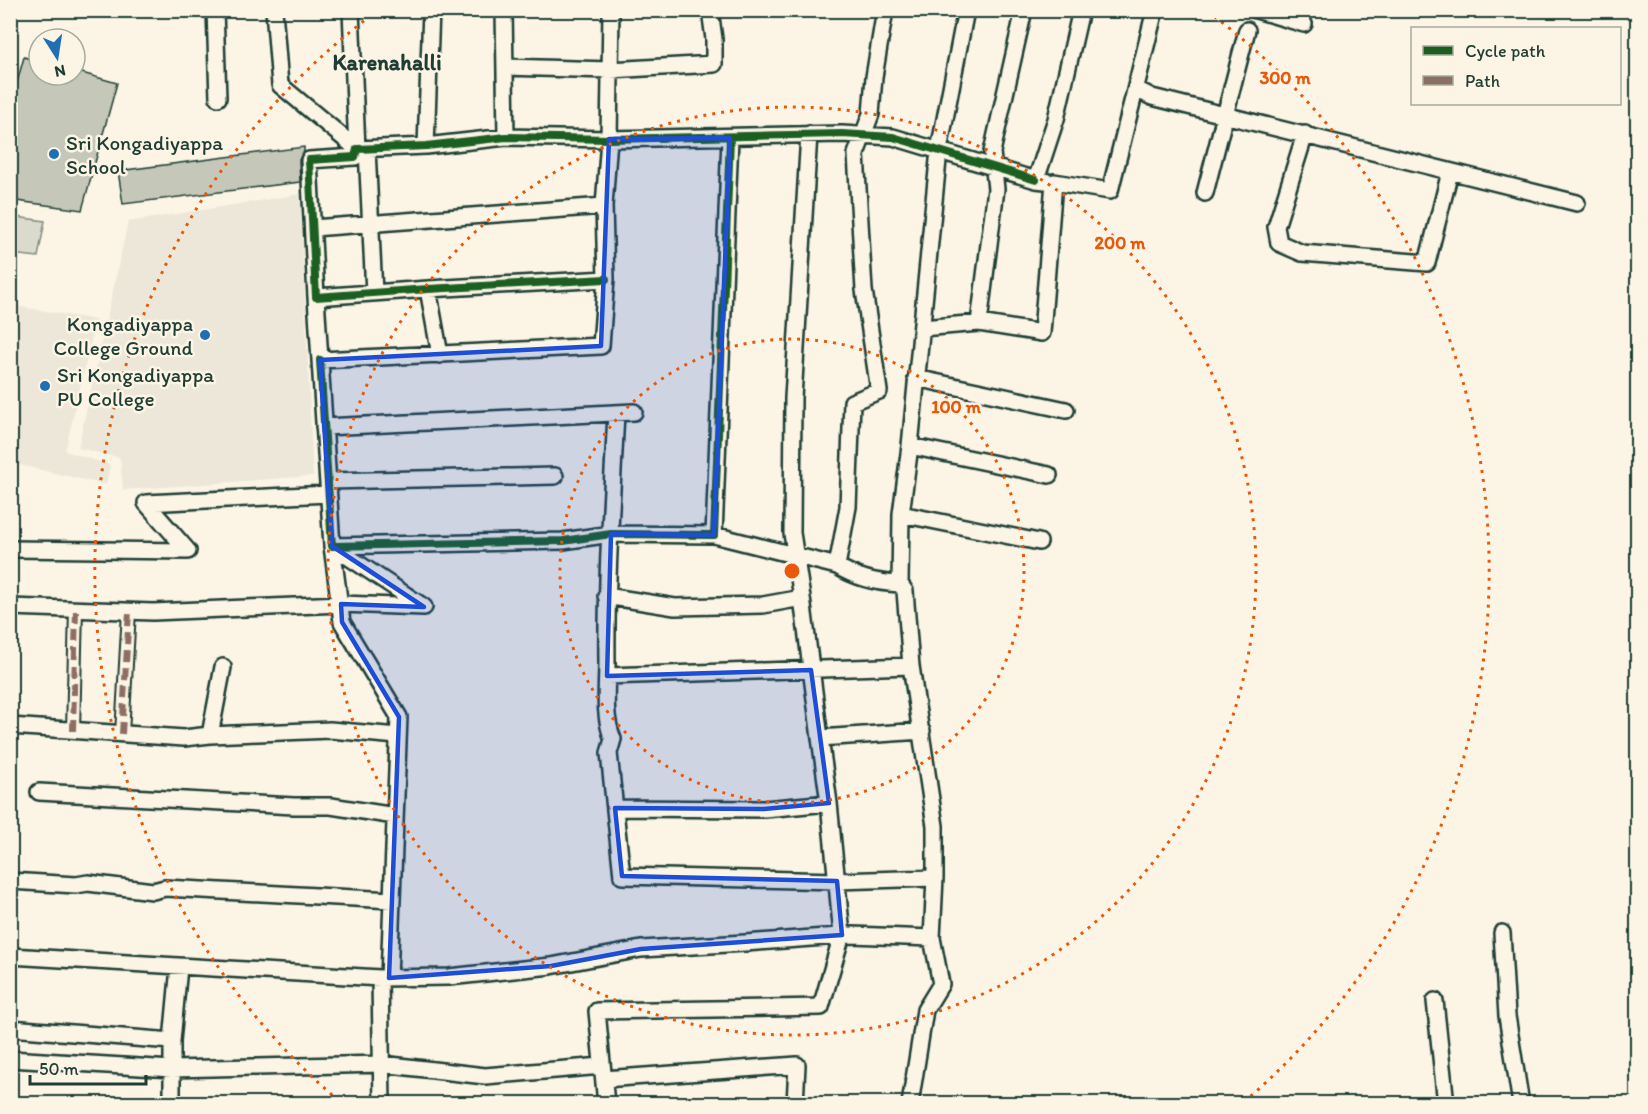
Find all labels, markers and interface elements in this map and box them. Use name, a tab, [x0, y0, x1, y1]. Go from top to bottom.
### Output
north arrow	[27, 27, 87, 87]
legend	[1411, 27, 1621, 105]
text: Cycle path	[1465, 40, 1546, 62]
district label: Karenahalli	[332, 49, 442, 76]
text: N	[53, 61, 67, 82]
text: 300 m	[1259, 67, 1311, 89]
text: Path	[1465, 70, 1500, 92]
place label: Sri Kongadiyappa School	[66, 130, 223, 179]
marker: Sri Kongadiyappa School	[47, 147, 61, 161]
text: 200 m	[1095, 232, 1146, 254]
place label: Kongadiyappa College Ground	[54, 311, 194, 360]
marker: Kongadiyappa College Ground	[198, 328, 212, 342]
place label: Sri Kongadiyappa PU College	[57, 362, 214, 411]
marker: Sri Kongadiyappa PU College	[38, 379, 52, 393]
text: 100 m	[931, 396, 982, 418]
centre of rings	[782, 561, 802, 581]
scale bar	[30, 1048, 146, 1086]
text: 50 m	[39, 1058, 79, 1080]

